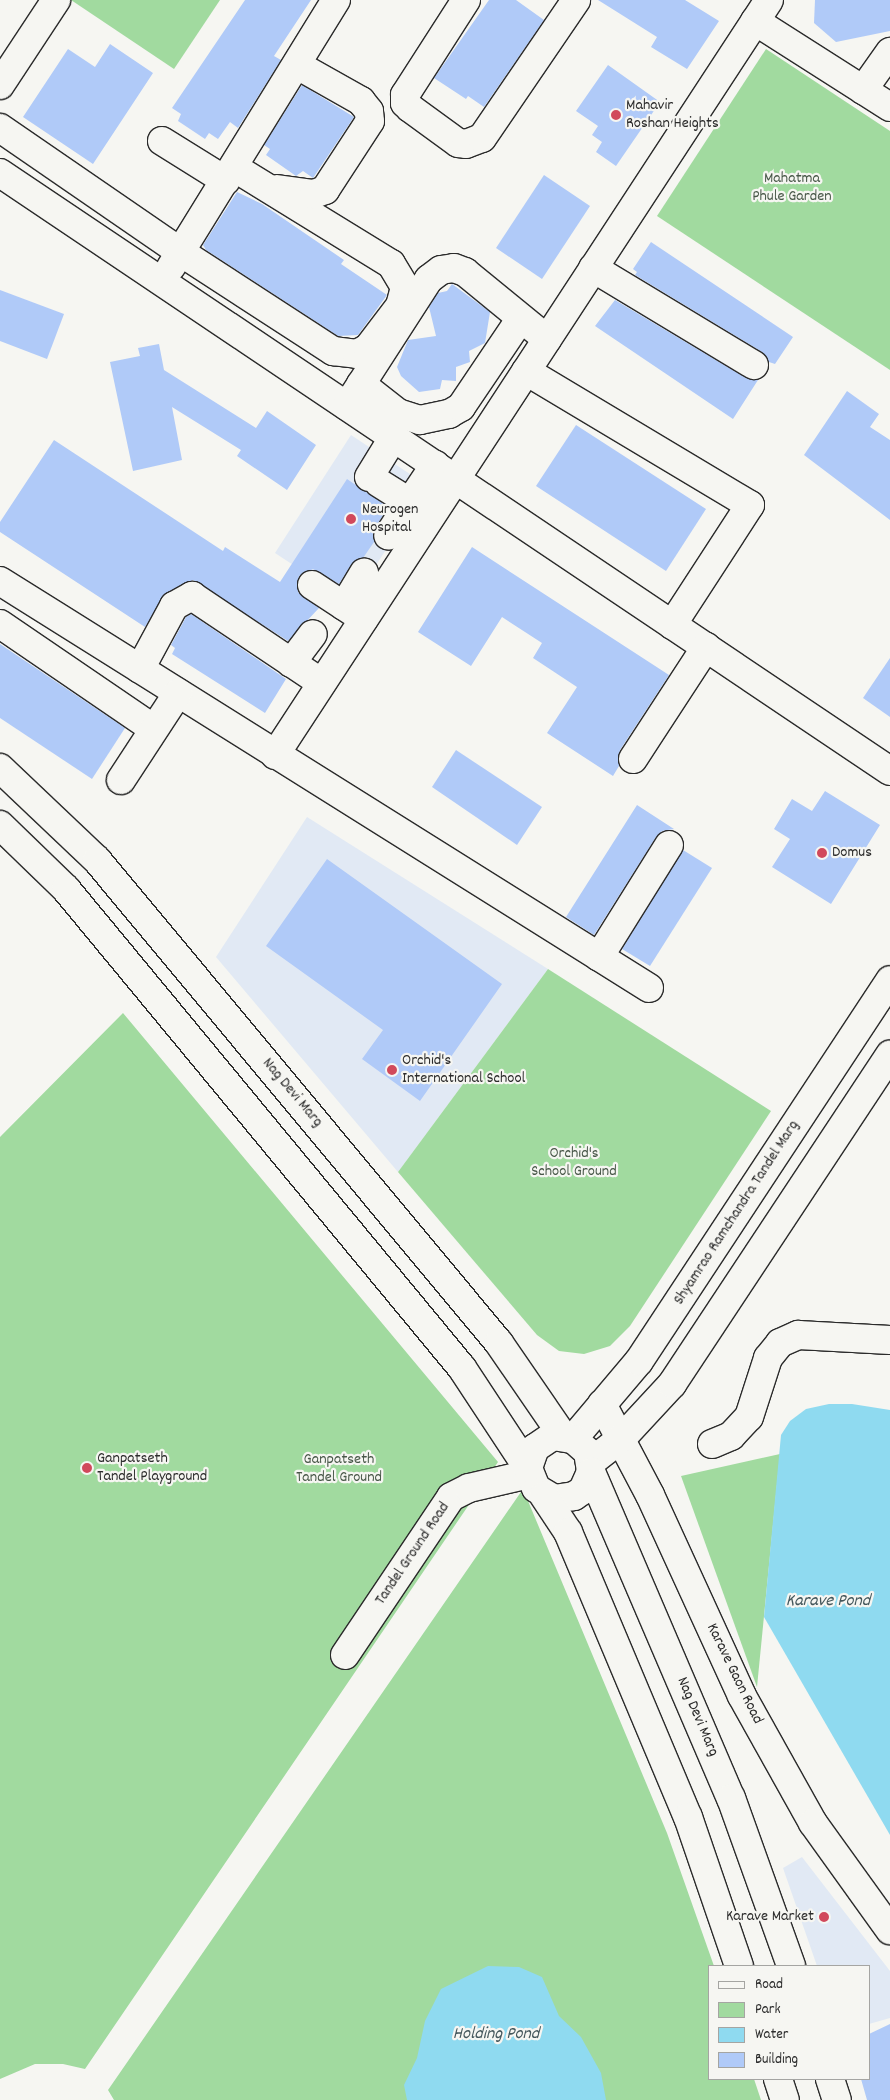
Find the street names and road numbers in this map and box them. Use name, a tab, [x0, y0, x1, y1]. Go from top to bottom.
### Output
street label: Nag Devi Marg	[257, 1054, 327, 1132]
street label: Shyamrao Ramchandra Tandel Marg	[670, 1117, 804, 1309]
street label: Tandel Ground Road	[372, 1499, 454, 1609]
street label: Karave Gaon Road	[701, 1621, 767, 1727]
street label: Nag Devi Marg	[672, 1674, 722, 1760]

